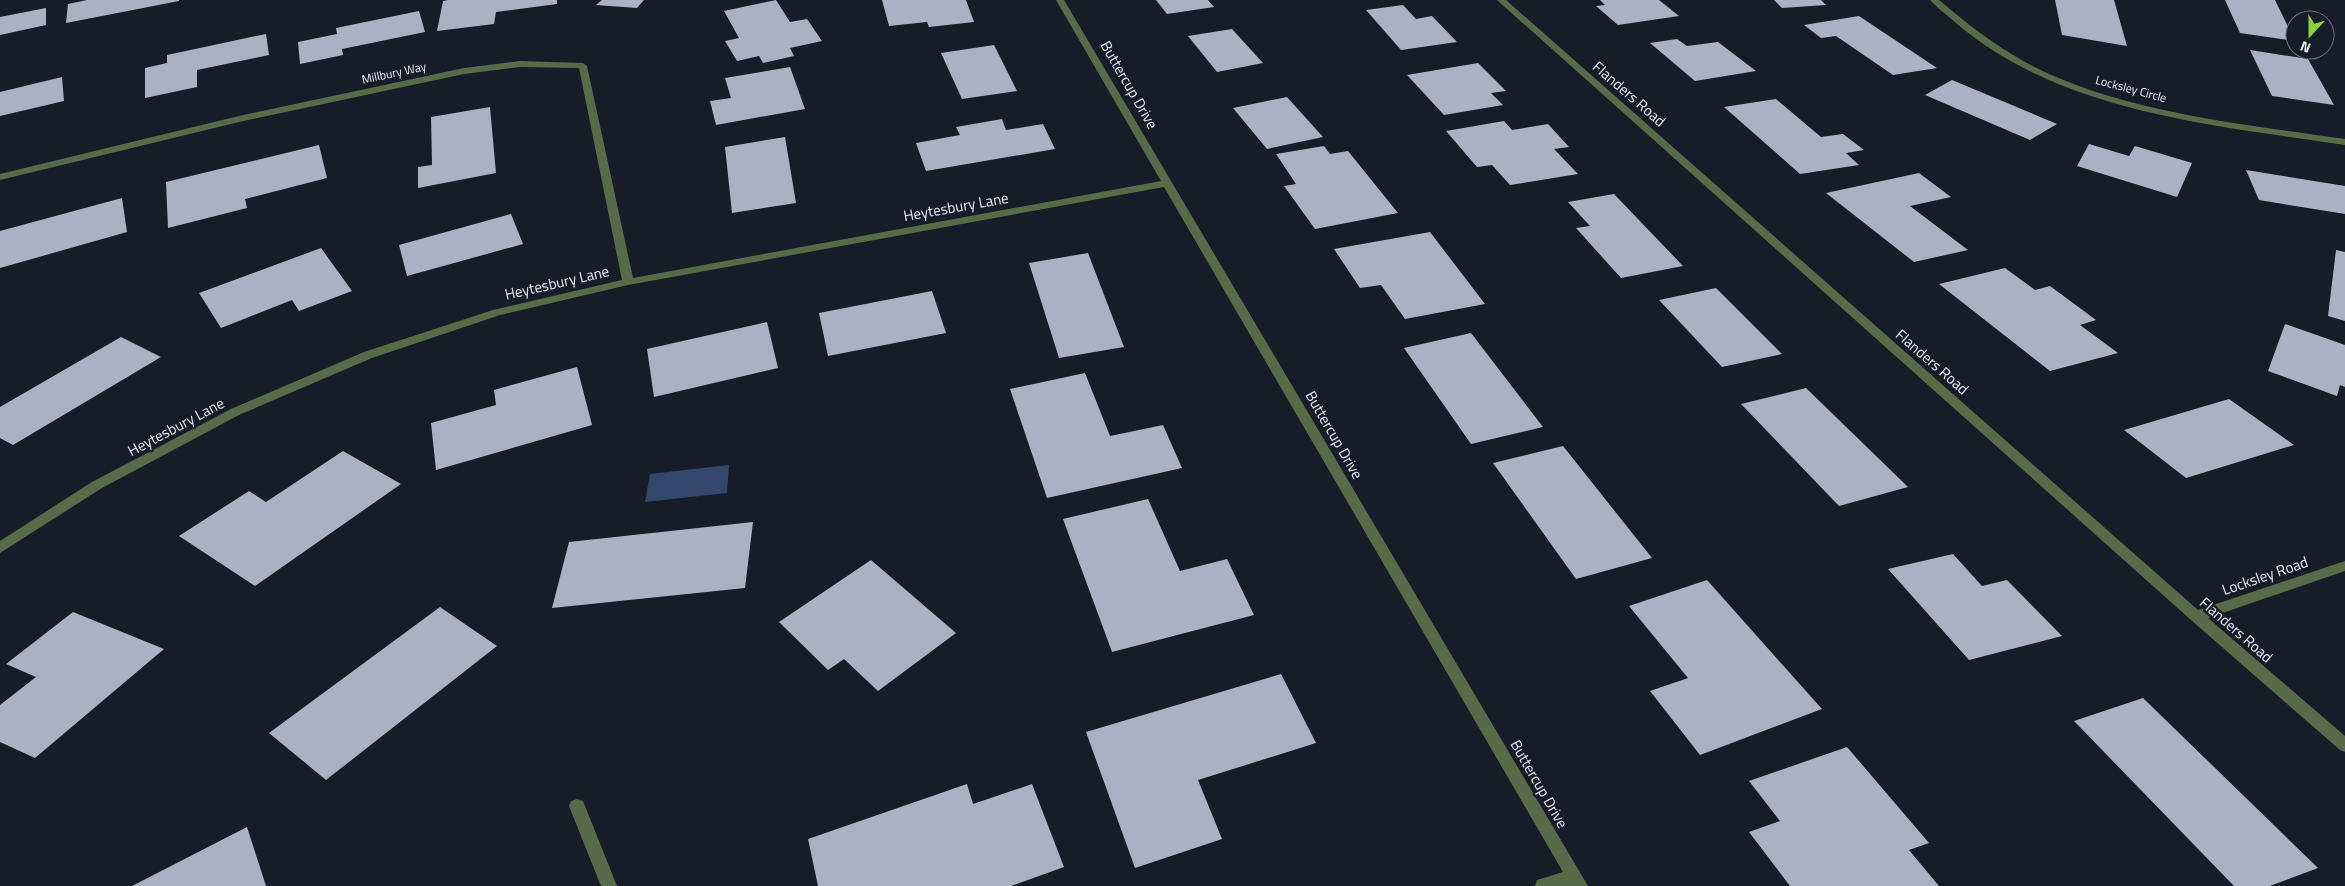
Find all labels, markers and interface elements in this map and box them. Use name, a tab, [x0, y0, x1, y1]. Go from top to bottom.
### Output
north arrow	[2285, 10, 2335, 60]
street label: Buttercup Drive	[1095, 36, 1164, 133]
text: N	[2297, 36, 2313, 59]
street label: Flanders Road	[1588, 55, 1671, 132]
street label: Millbury Way	[360, 56, 428, 89]
street label: Locksley Circle	[2093, 70, 2169, 107]
street label: Heytesbury Lane	[901, 186, 1010, 227]
street label: Heytesbury Lane	[502, 259, 611, 306]
street label: Flanders Road	[1891, 323, 1974, 400]
street label: Buttercup Drive	[1300, 386, 1369, 483]
street label: Heytesbury Lane	[123, 391, 228, 462]
street label: Locksley Road	[2219, 550, 2311, 601]
street label: Flanders Road	[2195, 591, 2278, 668]
street label: Buttercup Drive	[1505, 735, 1574, 832]

